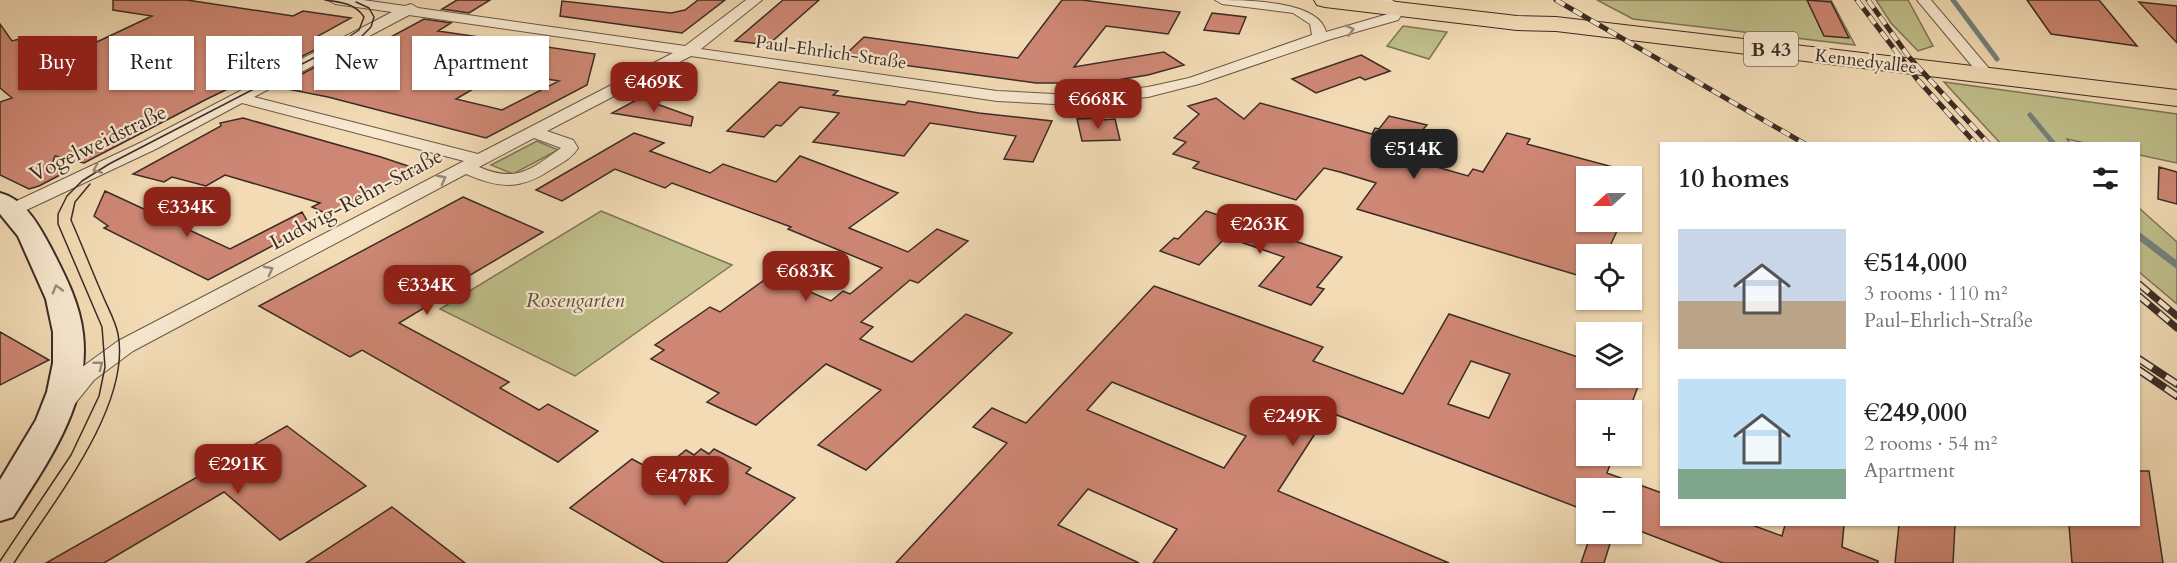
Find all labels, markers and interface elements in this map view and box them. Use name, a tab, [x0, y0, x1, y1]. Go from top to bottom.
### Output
one-way arrow	[1345, 24, 1355, 37]
street label: Paul-Ehrlich-Straße	[754, 30, 908, 75]
road number: B 43	[1744, 32, 1798, 66]
chip: Buy	[18, 36, 97, 90]
chip: Rent	[109, 36, 194, 90]
chip: Filters	[206, 36, 302, 90]
chip: New	[314, 36, 400, 90]
chip: Apartment	[412, 36, 549, 90]
street label: Kennedyallee	[1814, 43, 1918, 80]
pin: €469K	[612, 62, 696, 113]
text: €469K	[625, 68, 683, 95]
pin: €668K	[1056, 79, 1140, 130]
text: €668K	[1069, 85, 1127, 112]
street label: Vogelweidstraße	[25, 98, 172, 189]
pin: €514K	[1372, 129, 1456, 180]
text: €514K	[1385, 135, 1443, 162]
street label: Ludwig-Rehn-Straße	[265, 142, 448, 257]
text: 10 homes	[1678, 161, 1789, 196]
one-way arrow	[92, 162, 103, 174]
icon: filters	[2089, 162, 2122, 195]
north arrow	[1576, 166, 1642, 232]
map controls	[1576, 166, 1642, 544]
one-way arrow	[435, 175, 446, 186]
pin: €334K	[145, 187, 229, 238]
text: €334K	[158, 193, 216, 220]
pin: €263K	[1218, 204, 1302, 255]
text: €263K	[1231, 210, 1289, 237]
button: locate	[1576, 244, 1642, 310]
text: €514,000	[1864, 245, 1967, 280]
pin: €683K	[764, 251, 848, 302]
icon: home	[1726, 253, 1798, 325]
text: €683K	[777, 257, 835, 284]
pin: €334K	[385, 265, 469, 316]
one-way arrow	[263, 266, 273, 277]
text: €334K	[398, 271, 456, 298]
text: 3 rooms · 110 m²	[1864, 280, 2008, 307]
one-way arrow	[52, 285, 64, 295]
park label: Rosengarten	[526, 286, 625, 315]
text: Paul-Ehrlich-Straße	[1864, 307, 2033, 334]
button: layers	[1576, 322, 1642, 388]
one-way arrow	[92, 361, 103, 372]
text: €249,000	[1864, 395, 1967, 430]
pin: €249K	[1251, 396, 1335, 447]
button: +	[1576, 400, 1642, 466]
text: €249K	[1264, 402, 1322, 429]
icon: home	[1726, 403, 1798, 475]
text: 2 rooms · 54 m²	[1864, 430, 1997, 457]
pin: €291K	[196, 444, 280, 495]
text: €291K	[209, 450, 267, 477]
pin: €478K	[643, 456, 727, 507]
text: Apartment	[1864, 457, 1955, 484]
text: €478K	[656, 462, 714, 489]
button: −	[1576, 478, 1642, 544]

